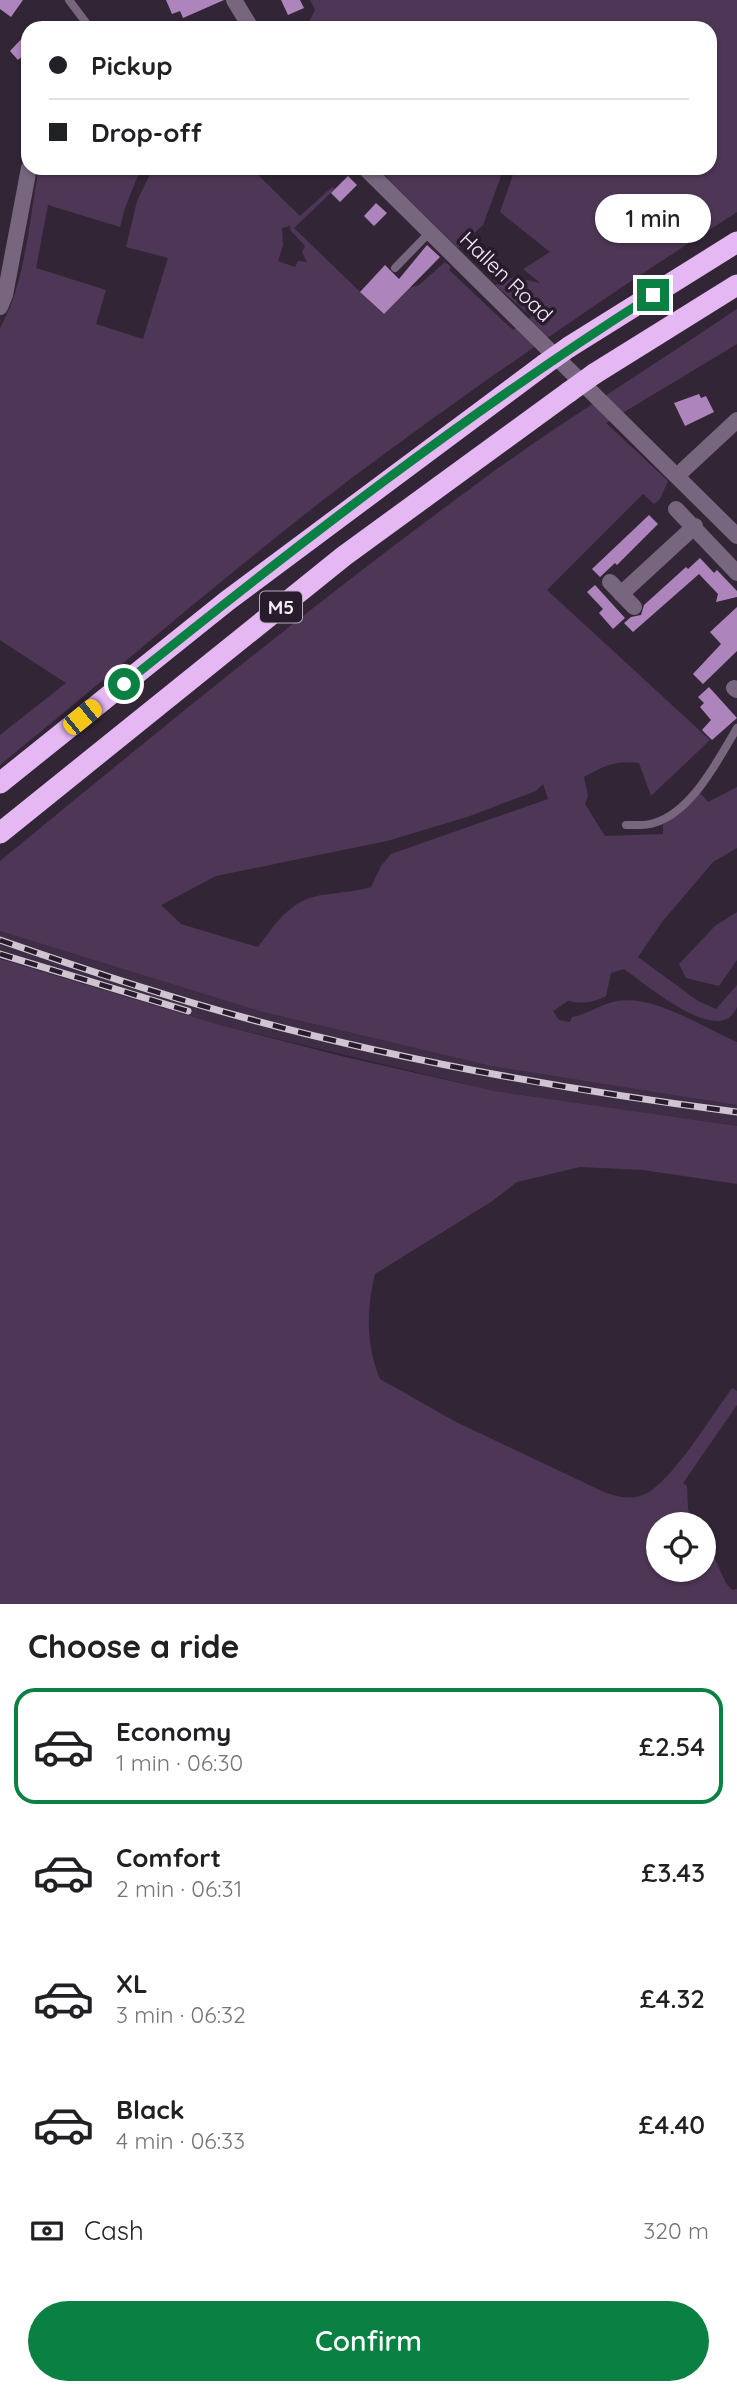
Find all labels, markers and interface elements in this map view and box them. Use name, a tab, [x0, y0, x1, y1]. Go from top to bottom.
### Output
text: Pickup	[91, 49, 173, 82]
text: Drop-off	[91, 116, 202, 149]
callout: 1 min	[595, 194, 711, 243]
text: 1 min	[625, 204, 681, 233]
street label: Hallen Road	[455, 226, 559, 327]
route end	[637, 279, 669, 311]
road number: M5	[260, 592, 302, 622]
route start	[108, 668, 140, 700]
car	[60, 696, 105, 738]
map controls	[646, 1512, 716, 1582]
button: locate	[646, 1512, 716, 1582]
text: Choose a ride	[28, 1626, 240, 1666]
icon: car	[32, 1715, 95, 1778]
text: Economy	[116, 1715, 231, 1748]
text: £2.54	[639, 1730, 705, 1763]
text: 1 min · 06:30	[116, 1748, 243, 1777]
icon: car	[32, 1841, 95, 1904]
text: Comfort	[116, 1841, 221, 1874]
text: £3.43	[641, 1856, 705, 1889]
text: 2 min · 06:31	[116, 1874, 242, 1903]
icon: car	[32, 1967, 95, 2030]
text: XL	[116, 1967, 148, 2000]
text: £4.32	[640, 1982, 705, 2015]
text: 3 min · 06:32	[116, 2000, 246, 2029]
icon: car	[32, 2093, 95, 2156]
text: Black	[116, 2093, 185, 2126]
text: £4.40	[638, 2108, 705, 2141]
text: 4 min · 06:33	[116, 2126, 245, 2155]
icon: cash	[28, 2212, 66, 2250]
text: Cash	[84, 2214, 144, 2247]
text: 320 m	[643, 2216, 709, 2245]
button: Confirm	[28, 2301, 709, 2381]

